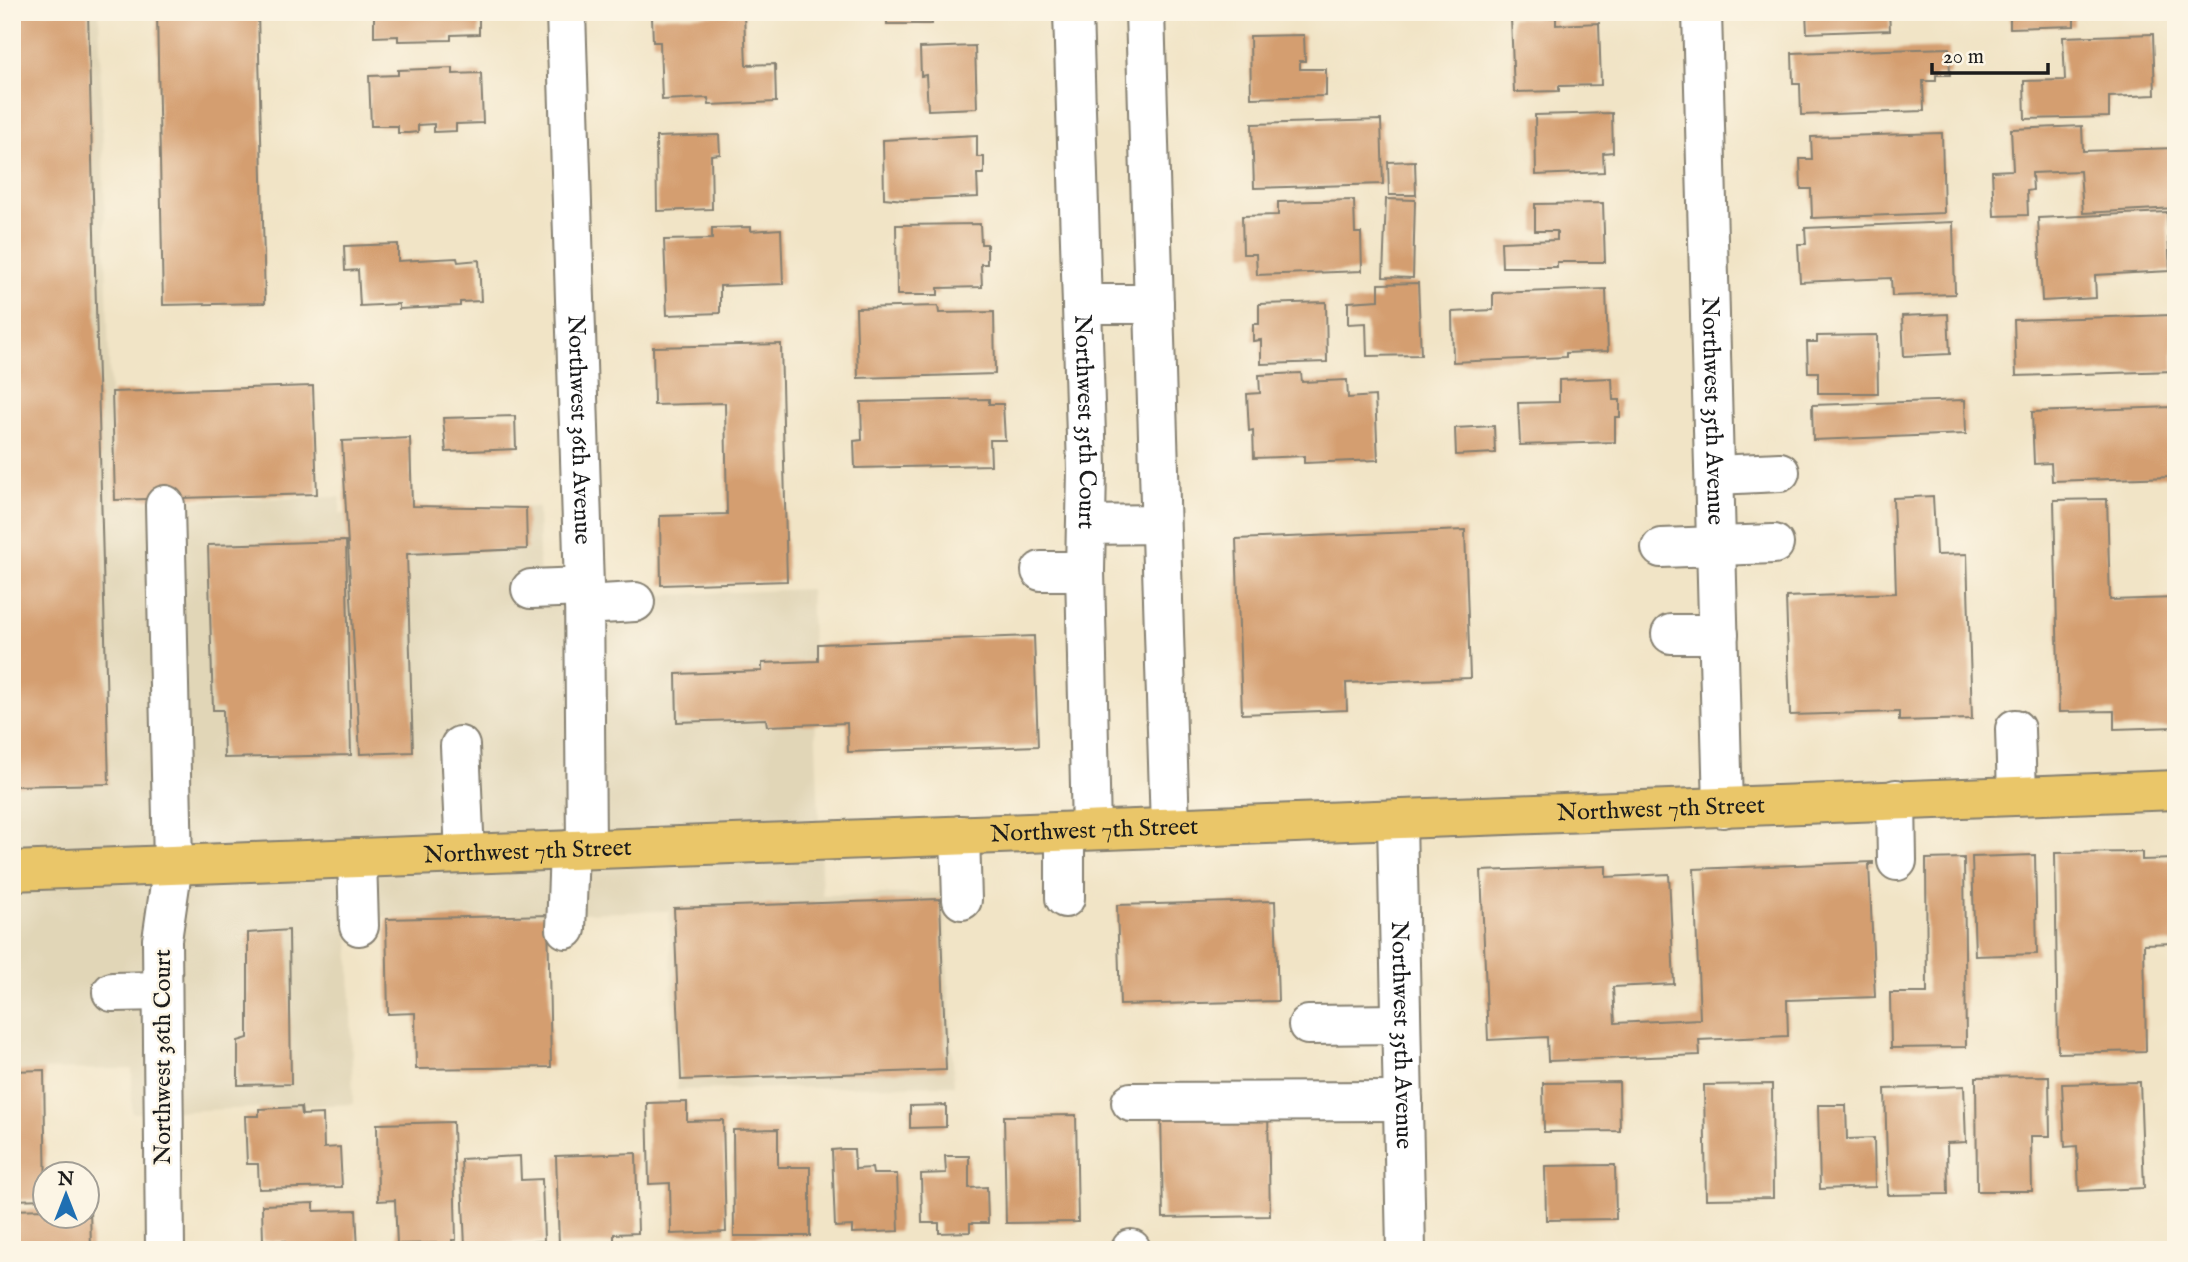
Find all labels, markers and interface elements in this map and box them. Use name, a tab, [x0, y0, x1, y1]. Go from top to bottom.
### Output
scale bar	[1932, 32, 2048, 76]
text: 20 m	[1943, 44, 1984, 71]
street label: Northwest 35th Avenue	[1694, 296, 1731, 525]
street label: Northwest 36th Avenue	[560, 314, 598, 545]
street label: Northwest 35th Court	[1067, 314, 1103, 529]
street label: Northwest 7th Street	[1556, 790, 1765, 829]
street label: Northwest 7th Street	[990, 811, 1199, 850]
street label: Northwest 7th Street	[423, 832, 632, 871]
street label: Northwest 35th Avenue	[1384, 920, 1419, 1149]
street label: Northwest 36th Court	[148, 949, 179, 1165]
north arrow	[32, 1160, 102, 1230]
text: N	[57, 1168, 75, 1192]

